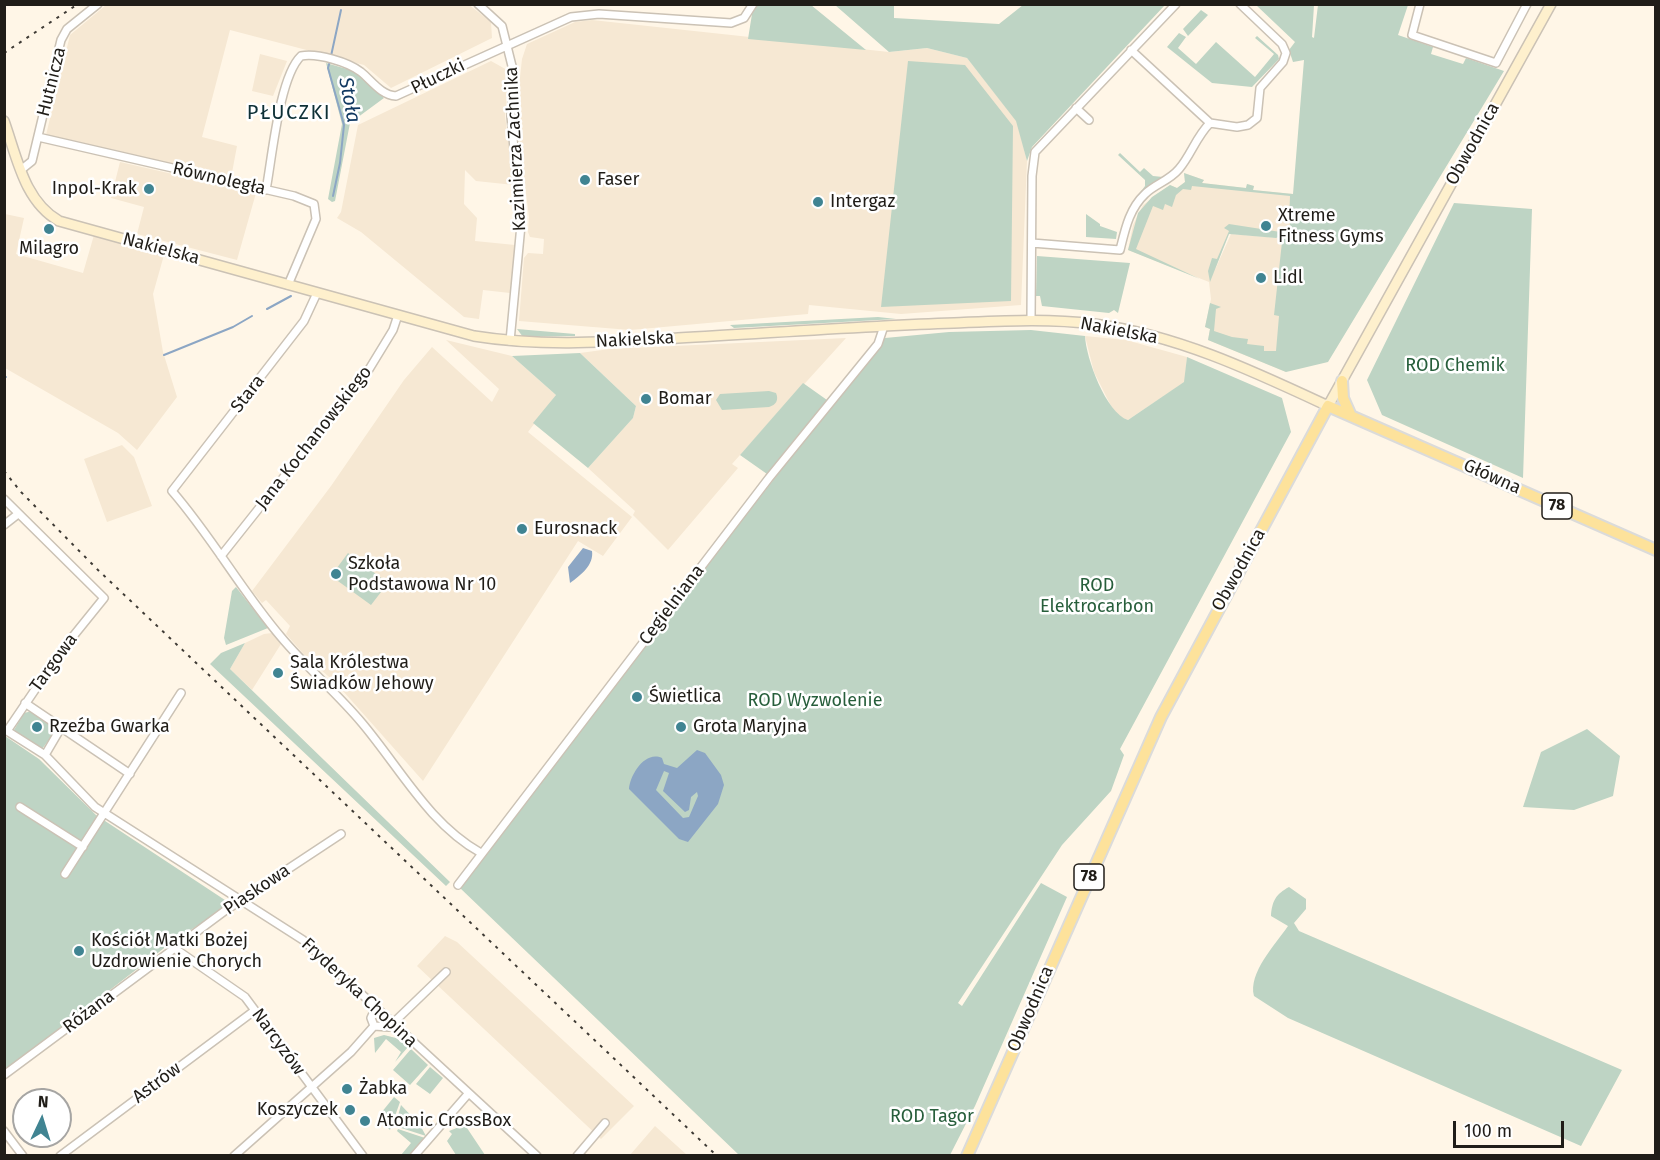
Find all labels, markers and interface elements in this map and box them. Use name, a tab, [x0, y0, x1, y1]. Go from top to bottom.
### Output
street label: Hutnicza	[33, 45, 71, 119]
street label: Płuczki	[408, 55, 468, 99]
street label: Kazimierza Zachnika	[501, 66, 531, 232]
water label: Stoła	[333, 75, 365, 125]
street label: Obwodnica	[1441, 99, 1505, 189]
district label: PŁUCZKI	[247, 101, 331, 125]
street label: Równoległa	[170, 158, 268, 200]
place label: Faser	[597, 169, 640, 191]
marker: Faser	[578, 173, 592, 187]
place label: Inpol-Krak	[52, 178, 137, 200]
marker: Inpol-Krak	[142, 182, 156, 196]
place label: Intergaz	[830, 191, 895, 213]
marker: Intergaz	[811, 195, 825, 209]
place label: Xtreme Fitness Gyms	[1278, 205, 1384, 248]
marker: Xtreme Fitness Gyms	[1259, 219, 1273, 233]
marker: Milagro	[42, 222, 56, 236]
street label: Nakielska	[120, 228, 202, 270]
place label: Milagro	[19, 238, 79, 260]
place label: Lidl	[1273, 267, 1303, 289]
marker: Lidl	[1254, 271, 1268, 285]
street label: Nakielska	[1078, 313, 1160, 349]
street label: Nakielska	[595, 327, 675, 353]
park label: ROD Chemik	[1405, 355, 1505, 377]
street label: Jana Kochanowskiego	[251, 362, 377, 514]
street label: Stara	[227, 371, 269, 417]
place label: Bomar	[658, 388, 712, 410]
marker: Bomar	[639, 392, 653, 406]
street label: Główna	[1460, 455, 1524, 499]
road number: 78	[1542, 493, 1572, 519]
place label: Eurosnack	[534, 518, 617, 540]
marker: Eurosnack	[515, 522, 529, 536]
street label: Obwodnica	[1207, 525, 1271, 615]
place label: Szkoła Podstawowa Nr 10	[348, 553, 496, 596]
street label: Cegielniana	[635, 561, 709, 649]
marker: Szkoła Podstawowa Nr 10	[329, 567, 343, 581]
park label: ROD Elektrocarbon	[1040, 575, 1154, 618]
street label: Targowa	[26, 630, 82, 696]
place label: Sala Królestwa Świadków Jehowy	[290, 652, 434, 694]
marker: Sala Królestwa Świadków Jehowy	[271, 666, 285, 680]
place label: Świetlica	[649, 686, 721, 708]
marker: Świetlica	[630, 690, 644, 704]
park label: ROD Wyzwolenie	[748, 690, 882, 712]
place label: Rzeźba Gwarka	[49, 716, 170, 738]
place label: Grota Maryjna	[693, 716, 807, 738]
marker: Rzeźba Gwarka	[30, 720, 44, 734]
marker: Grota Maryjna	[674, 720, 688, 734]
street label: Piaskowa	[220, 860, 294, 920]
road number: 78	[1074, 864, 1104, 890]
place label: Kościół Matki Bożej Uzdrowienie Chorych	[91, 930, 262, 972]
street label: Fryderyka Chopina	[296, 934, 422, 1052]
marker: Kościół Matki Bożej Uzdrowienie Chorych	[72, 944, 86, 958]
street label: Obwodnica	[1003, 963, 1059, 1055]
street label: Różana	[59, 986, 119, 1038]
street label: Narcyzów	[247, 1004, 309, 1080]
street label: Astrów	[129, 1058, 185, 1108]
place label: Żabka	[359, 1078, 407, 1100]
marker: Żabka	[340, 1082, 354, 1096]
north arrow	[12, 1088, 72, 1148]
text: N	[37, 1092, 49, 1111]
place label: Koszyczek	[257, 1099, 338, 1121]
marker: Koszyczek	[343, 1103, 357, 1117]
park label: ROD Tagor	[890, 1106, 974, 1128]
scale bar	[1456, 1109, 1567, 1147]
place label: Atomic CrossBox	[377, 1110, 511, 1132]
marker: Atomic CrossBox	[358, 1114, 372, 1128]
text: 100 m	[1464, 1120, 1512, 1142]

